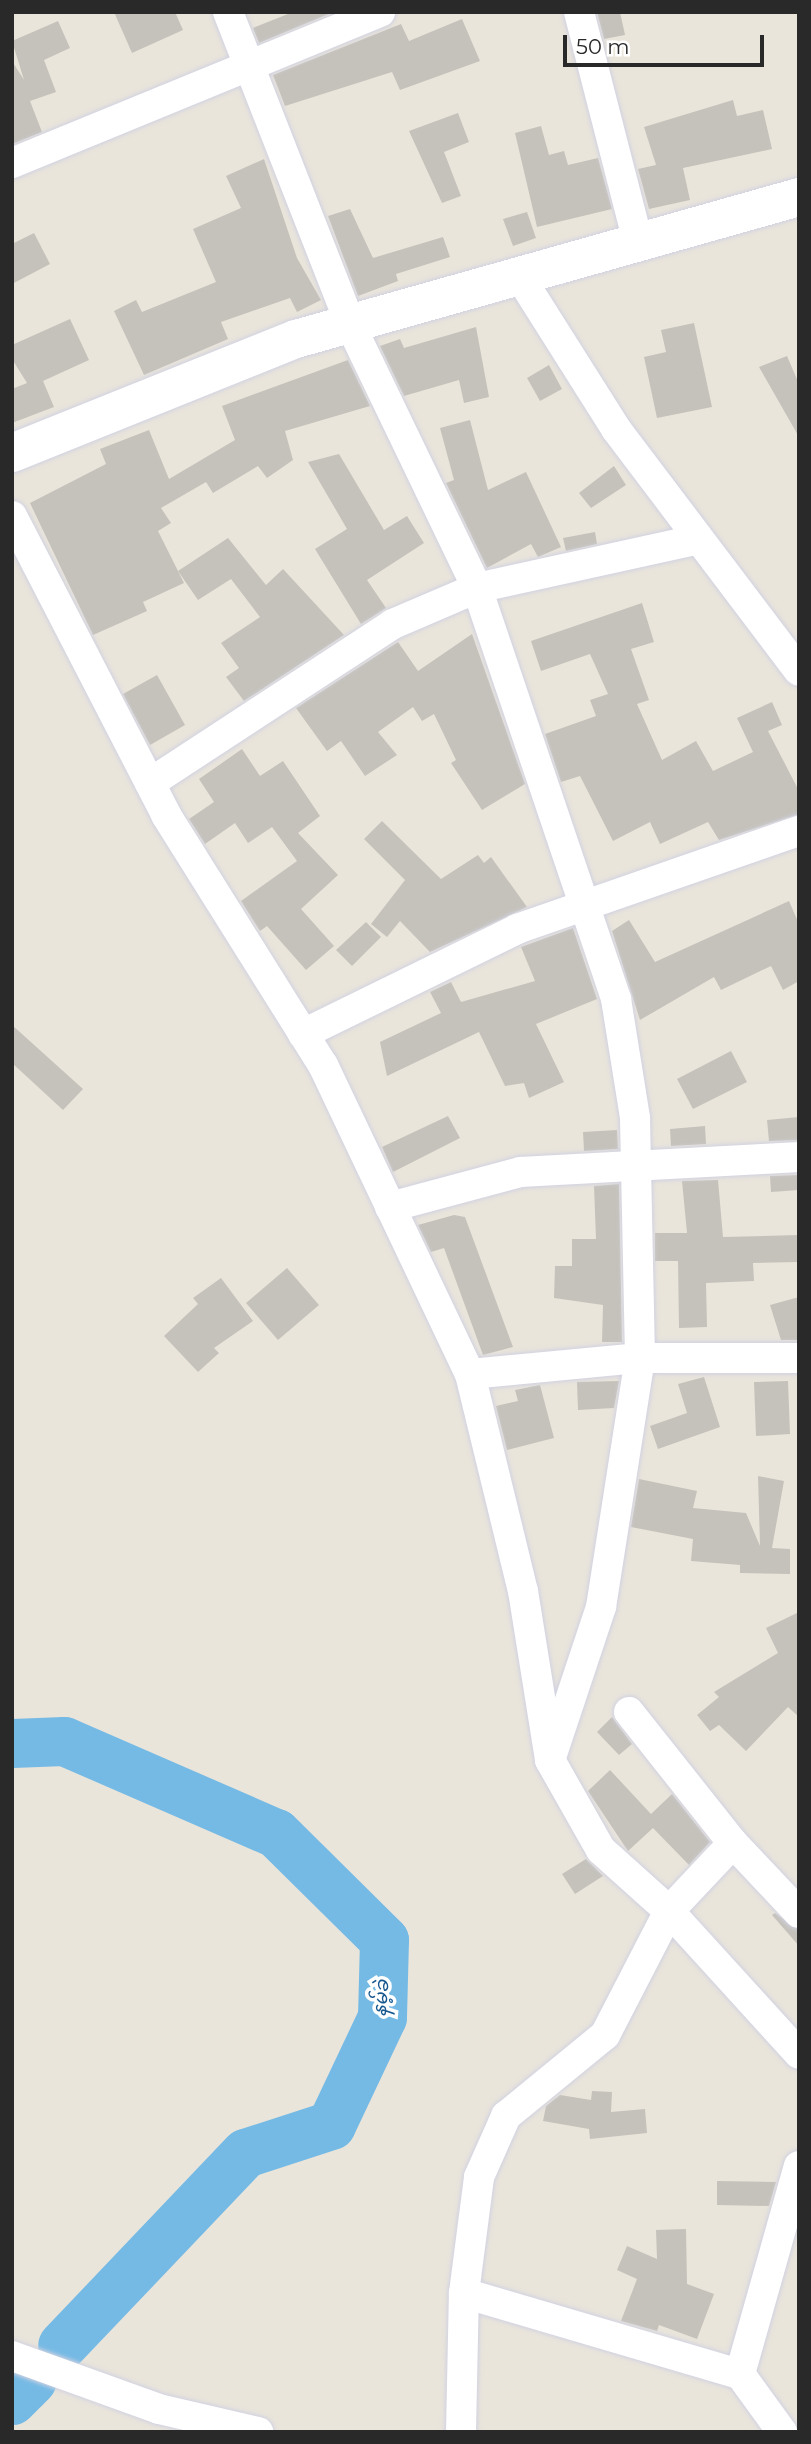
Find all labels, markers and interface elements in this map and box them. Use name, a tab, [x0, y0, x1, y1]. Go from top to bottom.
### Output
scale bar	[566, 21, 767, 65]
text: 50 m	[576, 34, 630, 59]
water label: နမ့်ခဲ	[368, 1979, 394, 2017]

